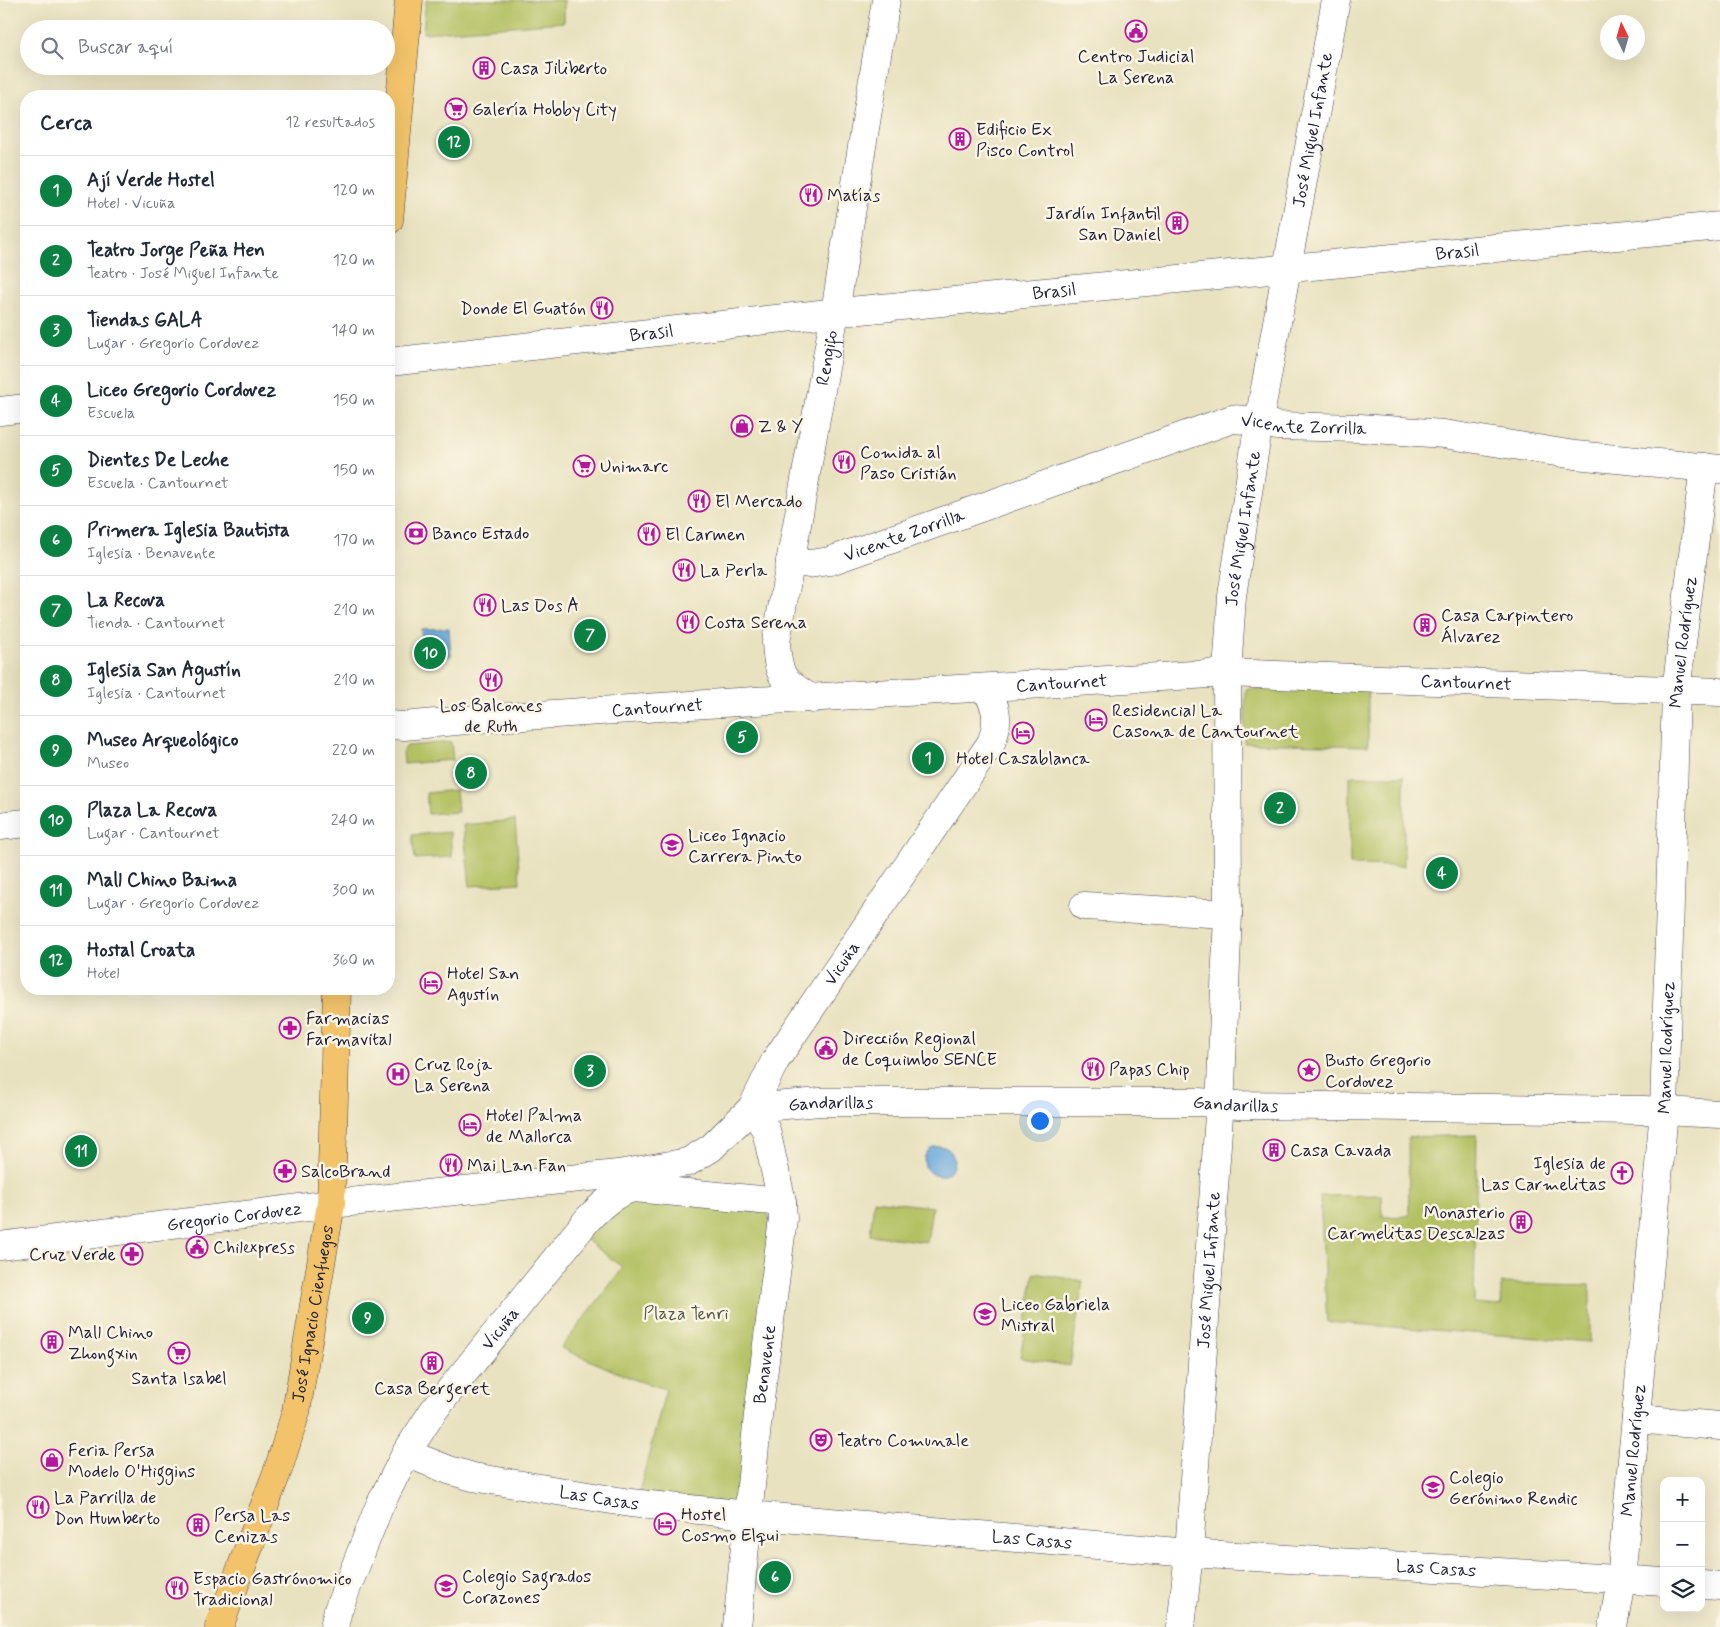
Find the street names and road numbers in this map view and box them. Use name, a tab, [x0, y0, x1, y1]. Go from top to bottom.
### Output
street label: José Miguel Infante	[1287, 50, 1339, 209]
street label: Brasil	[1434, 239, 1480, 267]
street label: Brasil	[1031, 278, 1077, 306]
street label: Brasil	[628, 319, 675, 348]
street label: Rengifo	[811, 328, 846, 388]
street label: Vicente Zorrilla	[1240, 409, 1368, 441]
street label: José Miguel Infante	[1220, 449, 1267, 607]
street label: Vicente Zorrilla	[841, 503, 968, 568]
street label: Manuel Rodríguez	[1665, 575, 1703, 709]
street label: Cantournet	[1015, 669, 1108, 699]
street label: Cantournet	[1420, 669, 1512, 697]
street label: Cantournet	[611, 693, 704, 723]
street label: Vicuña	[819, 937, 866, 991]
street label: Manuel Rodríguez	[1653, 981, 1681, 1114]
street label: Gandarillas	[787, 1091, 873, 1118]
street label: Gandarillas	[1192, 1091, 1279, 1118]
street label: José Miguel Infante	[1192, 1191, 1227, 1349]
street label: Gregorio Cordovez	[165, 1197, 303, 1238]
street label: José Ignacio Cienfuegos	[287, 1224, 340, 1404]
street label: Vicuña	[476, 1302, 525, 1355]
street label: Benavente	[749, 1324, 782, 1405]
street label: Manuel Rodríguez	[1616, 1383, 1652, 1518]
street label: Las Casas	[557, 1480, 640, 1517]
street label: Las Casas	[991, 1525, 1073, 1556]
street label: Las Casas	[1395, 1555, 1477, 1584]

